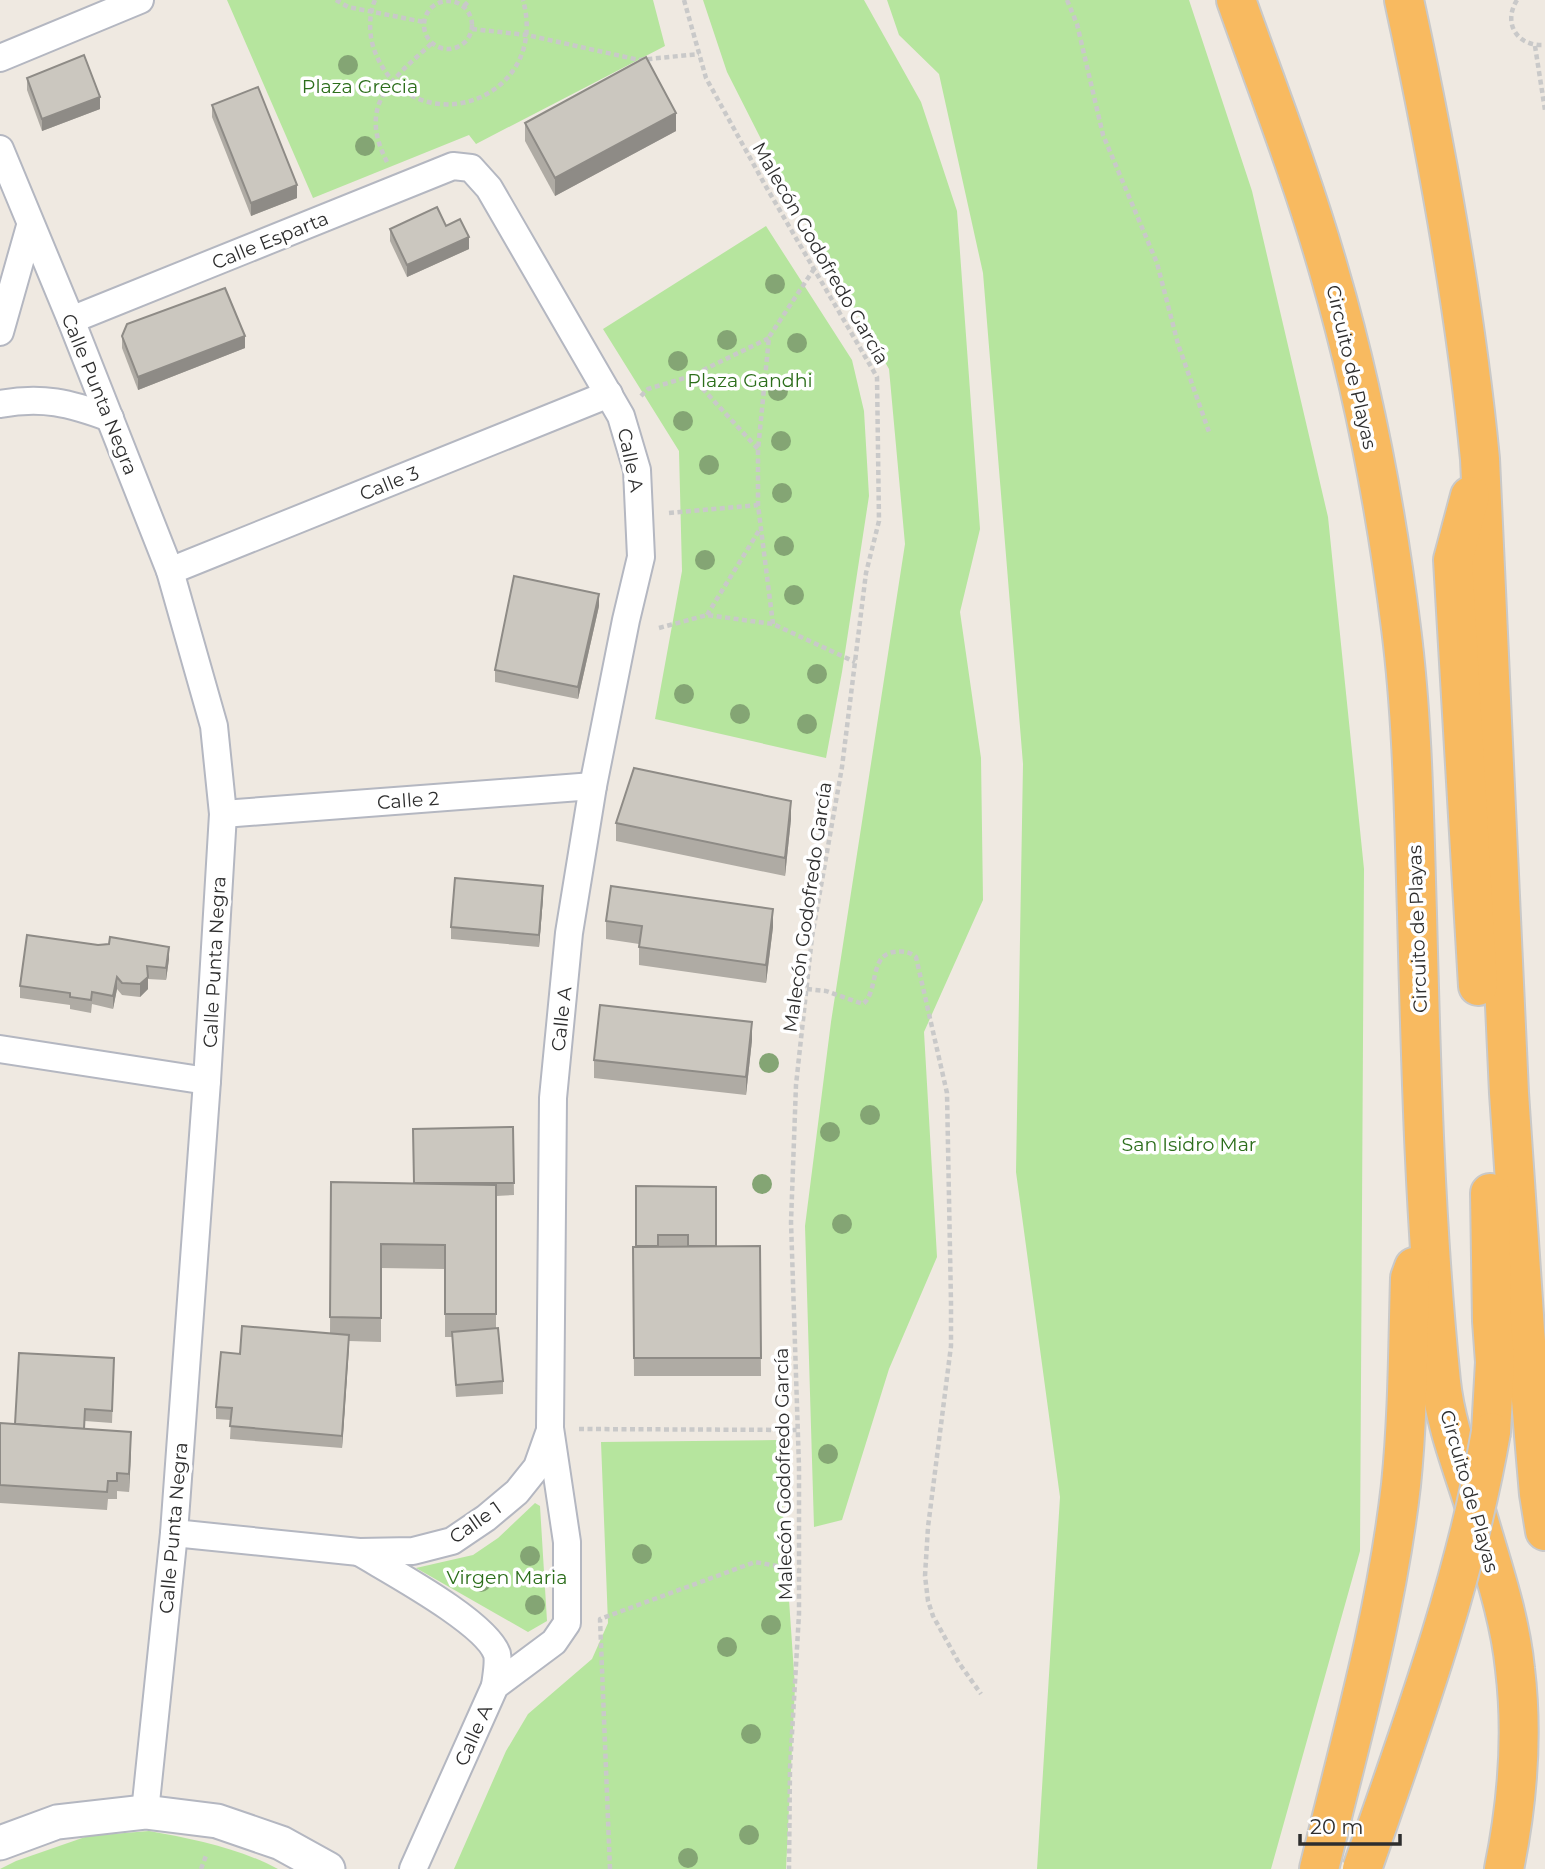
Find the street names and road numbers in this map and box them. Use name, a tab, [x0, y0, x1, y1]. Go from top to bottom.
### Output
street label: Malecón Godofredo García	[747, 138, 894, 368]
street label: Calle Esparta	[209, 207, 332, 274]
street label: Circuito de Playas	[1321, 283, 1382, 452]
street label: Calle Punta Negra	[57, 310, 142, 478]
street label: Calle A	[613, 426, 649, 495]
street label: Calle 3	[356, 461, 422, 506]
street label: Malecón Godofredo García	[779, 780, 836, 1034]
street label: Calle 2	[376, 787, 440, 814]
street label: Circuito de Playas	[1403, 845, 1432, 1013]
street label: Calle Punta Negra	[199, 876, 230, 1049]
street label: Calle A	[547, 985, 576, 1052]
street label: Malecón Godofredo García	[770, 1347, 797, 1601]
street label: Circuito de Playas	[1435, 1407, 1504, 1575]
street label: Calle Punta Negra	[155, 1441, 192, 1615]
street label: Calle 1	[445, 1496, 506, 1548]
street label: Calle A	[450, 1701, 497, 1769]

